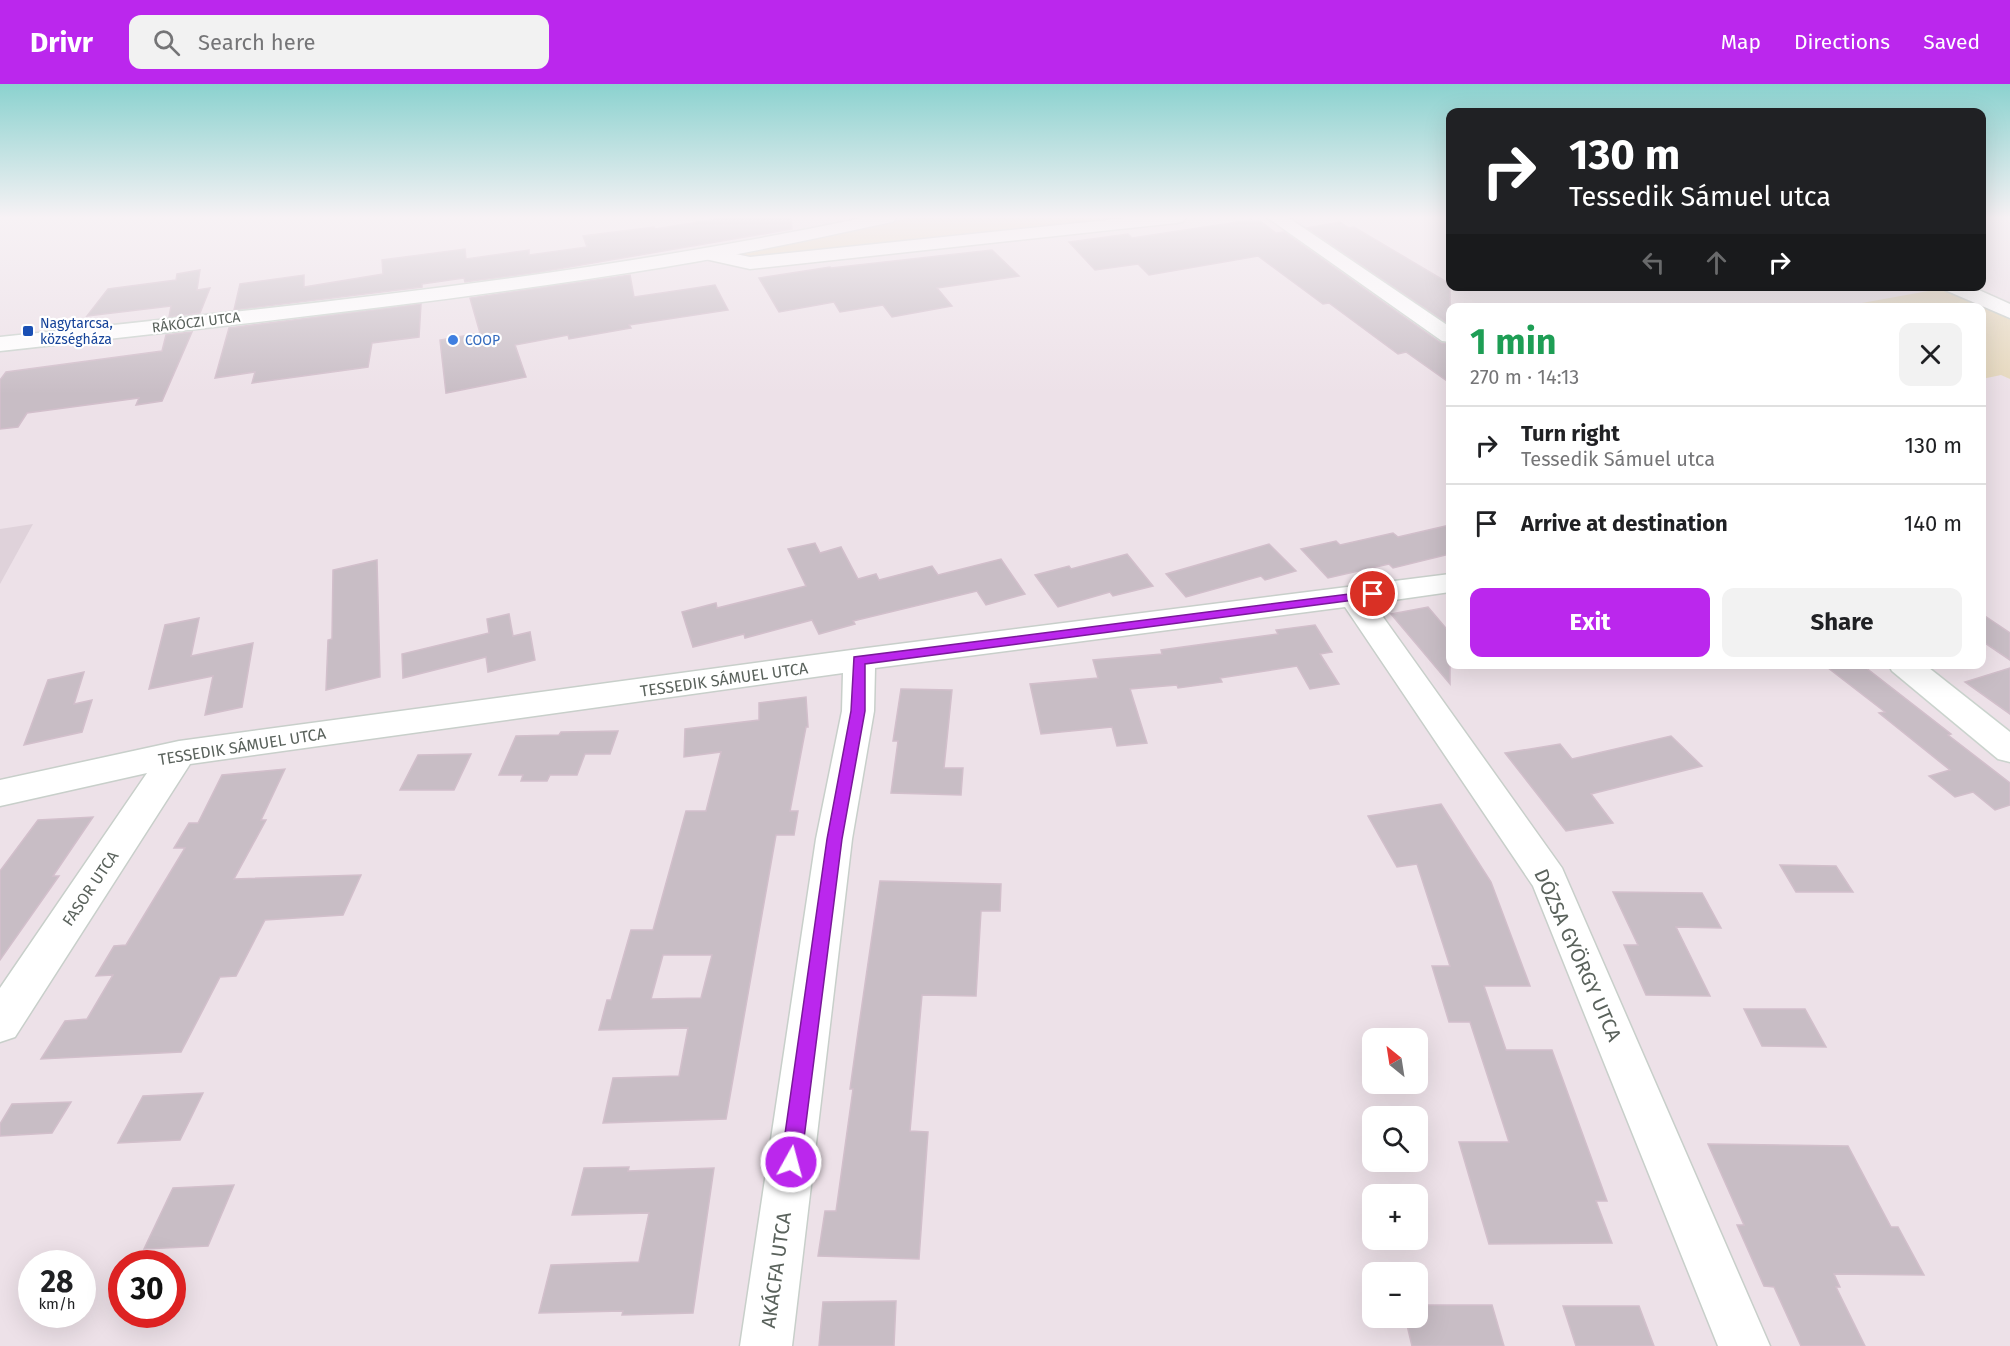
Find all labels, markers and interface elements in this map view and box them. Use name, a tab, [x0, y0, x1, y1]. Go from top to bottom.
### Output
search box	[129, 15, 549, 69]
text: Drivr	[30, 26, 93, 59]
icon: search	[150, 26, 183, 59]
text: Search here	[198, 29, 315, 56]
text: Map	[1721, 29, 1761, 55]
text: Directions	[1794, 29, 1890, 55]
text: Saved	[1923, 29, 1980, 55]
text: 130 m	[1569, 130, 1680, 180]
icon: right	[1470, 132, 1548, 210]
text: Tessedik Sámuel utca	[1569, 181, 1831, 213]
icon: left	[1637, 246, 1670, 279]
icon: ahead	[1700, 246, 1733, 279]
icon: right	[1763, 246, 1796, 279]
street label: RÁKÓCZI UTCA	[151, 308, 241, 336]
place label: Nagytarcsa, községháza	[40, 315, 113, 348]
text: 1 min	[1470, 320, 1557, 364]
button: close	[1899, 323, 1962, 386]
marker: Nagytarcsa, községháza	[21, 324, 35, 338]
place label: COOP	[465, 332, 500, 349]
marker: COOP	[446, 333, 460, 347]
text: 270 m · 14:13	[1470, 365, 1579, 389]
text: Turn right	[1521, 420, 1620, 447]
icon: right	[1470, 429, 1503, 462]
text: 130 m	[1905, 432, 1962, 459]
text: Tessedik Sámuel utca	[1521, 447, 1715, 471]
icon: arrive	[1470, 507, 1503, 540]
text: Arrive at destination	[1521, 510, 1728, 537]
text: 140 m	[1904, 510, 1962, 537]
pin	[1347, 568, 1398, 619]
icon: arrive	[1356, 577, 1389, 610]
button: Exit	[1470, 588, 1710, 657]
button: Share	[1722, 588, 1962, 657]
street label: TESSEDIK SÁMUEL UTCA	[639, 657, 810, 701]
street label: TESSEDIK SÁMUEL UTCA	[157, 723, 328, 769]
street label: FASOR UTCA	[58, 846, 123, 929]
street label: DÓZSA GYÖRGY UTCA	[1529, 865, 1627, 1045]
north arrow	[1362, 1028, 1428, 1094]
map controls	[1362, 1028, 1428, 1328]
button: search	[1362, 1106, 1428, 1172]
position arrow	[759, 1130, 823, 1194]
button: +	[1362, 1184, 1428, 1250]
street label: AKÁCFA UTCA	[756, 1210, 796, 1330]
speed limit sign: 30	[108, 1250, 186, 1328]
button: −	[1362, 1262, 1428, 1328]
text: 28	[41, 1264, 73, 1300]
text: km/h	[38, 1295, 76, 1313]

